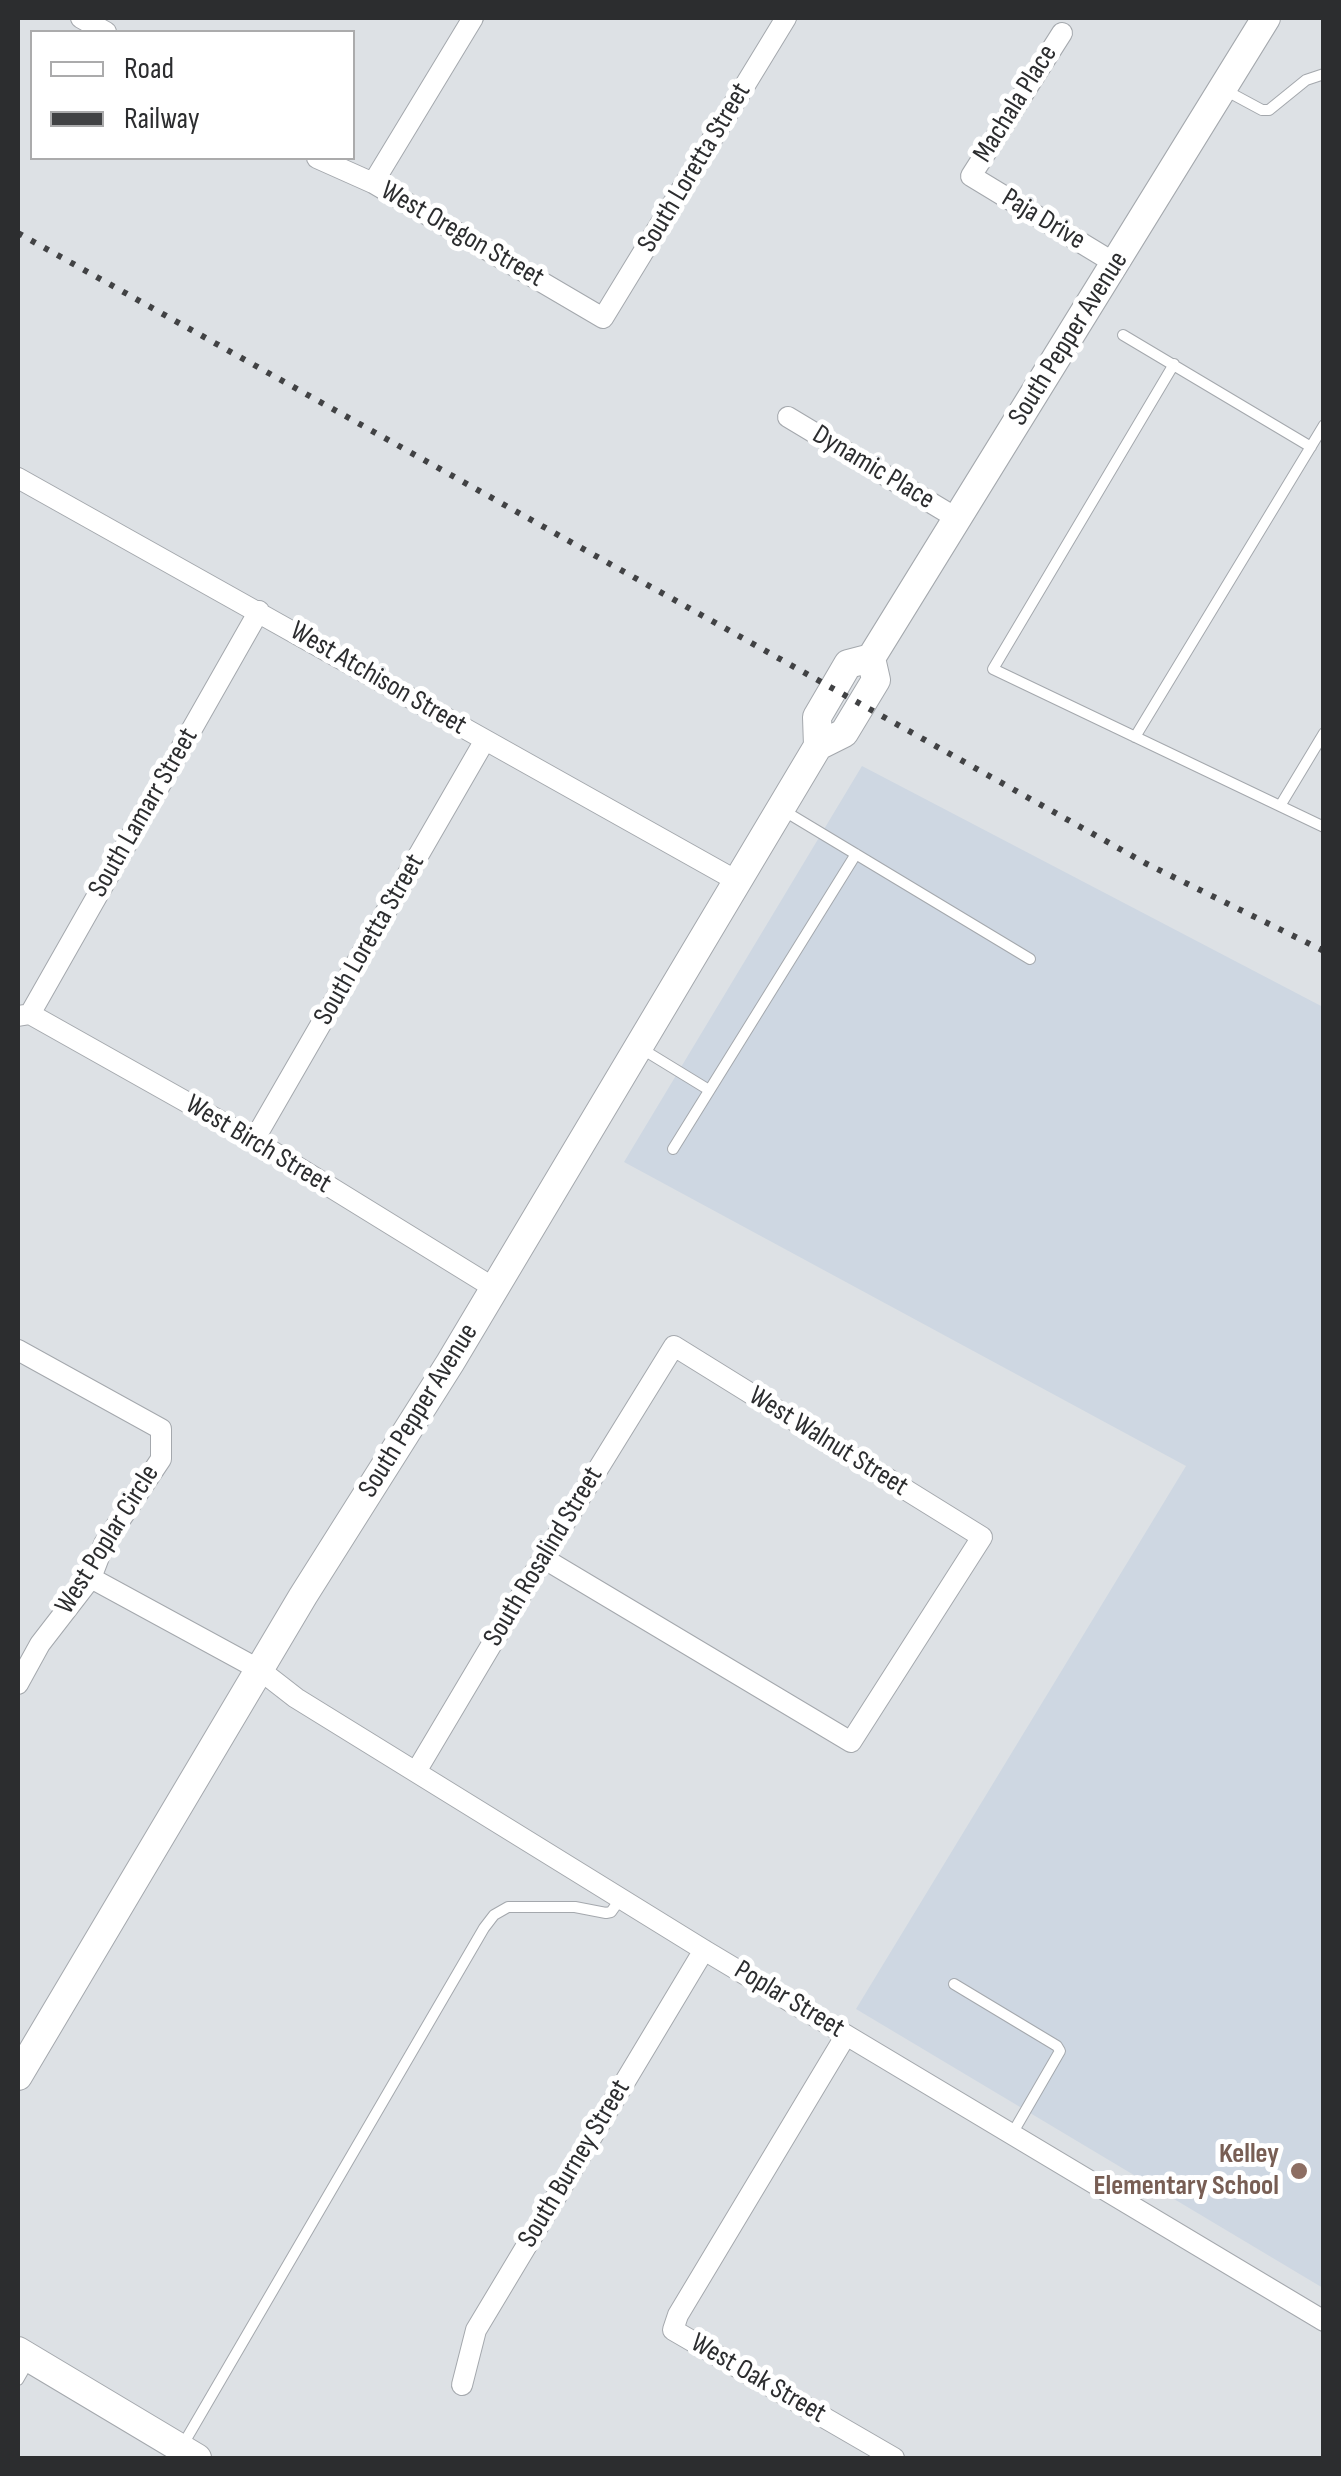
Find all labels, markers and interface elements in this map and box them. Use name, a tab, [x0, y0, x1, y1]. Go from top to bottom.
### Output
legend	[30, 30, 355, 160]
street label: Machala Place	[967, 39, 1065, 169]
text: Road	[124, 51, 174, 87]
street label: South Loretta Street	[631, 77, 759, 259]
text: Railway	[124, 101, 200, 137]
street label: West Oregon Street	[374, 175, 550, 295]
street label: Paja Drive	[995, 182, 1091, 258]
street label: South Pepper Avenue	[1002, 246, 1136, 432]
street label: Dynamic Place	[806, 419, 940, 517]
street label: West Atchison Street	[284, 615, 472, 743]
street label: South Lamarr Street	[82, 722, 206, 904]
street label: South Loretta Street	[307, 848, 433, 1032]
street label: West Birch Street	[179, 1088, 337, 1202]
street label: South Pepper Avenue	[352, 1318, 486, 1504]
street label: West Walnut Street	[742, 1380, 914, 1504]
street label: West Poplar Circle	[49, 1459, 167, 1621]
street label: South Rosalind Street	[477, 1461, 611, 1653]
street label: Poplar Street	[728, 1954, 850, 2046]
street label: South Burney Street	[512, 2074, 638, 2254]
place label: Kelley Elementary School	[1093, 2138, 1279, 2204]
marker: Kelley Elementary School	[1288, 2160, 1310, 2182]
street label: West Oak Street	[684, 2327, 832, 2431]

